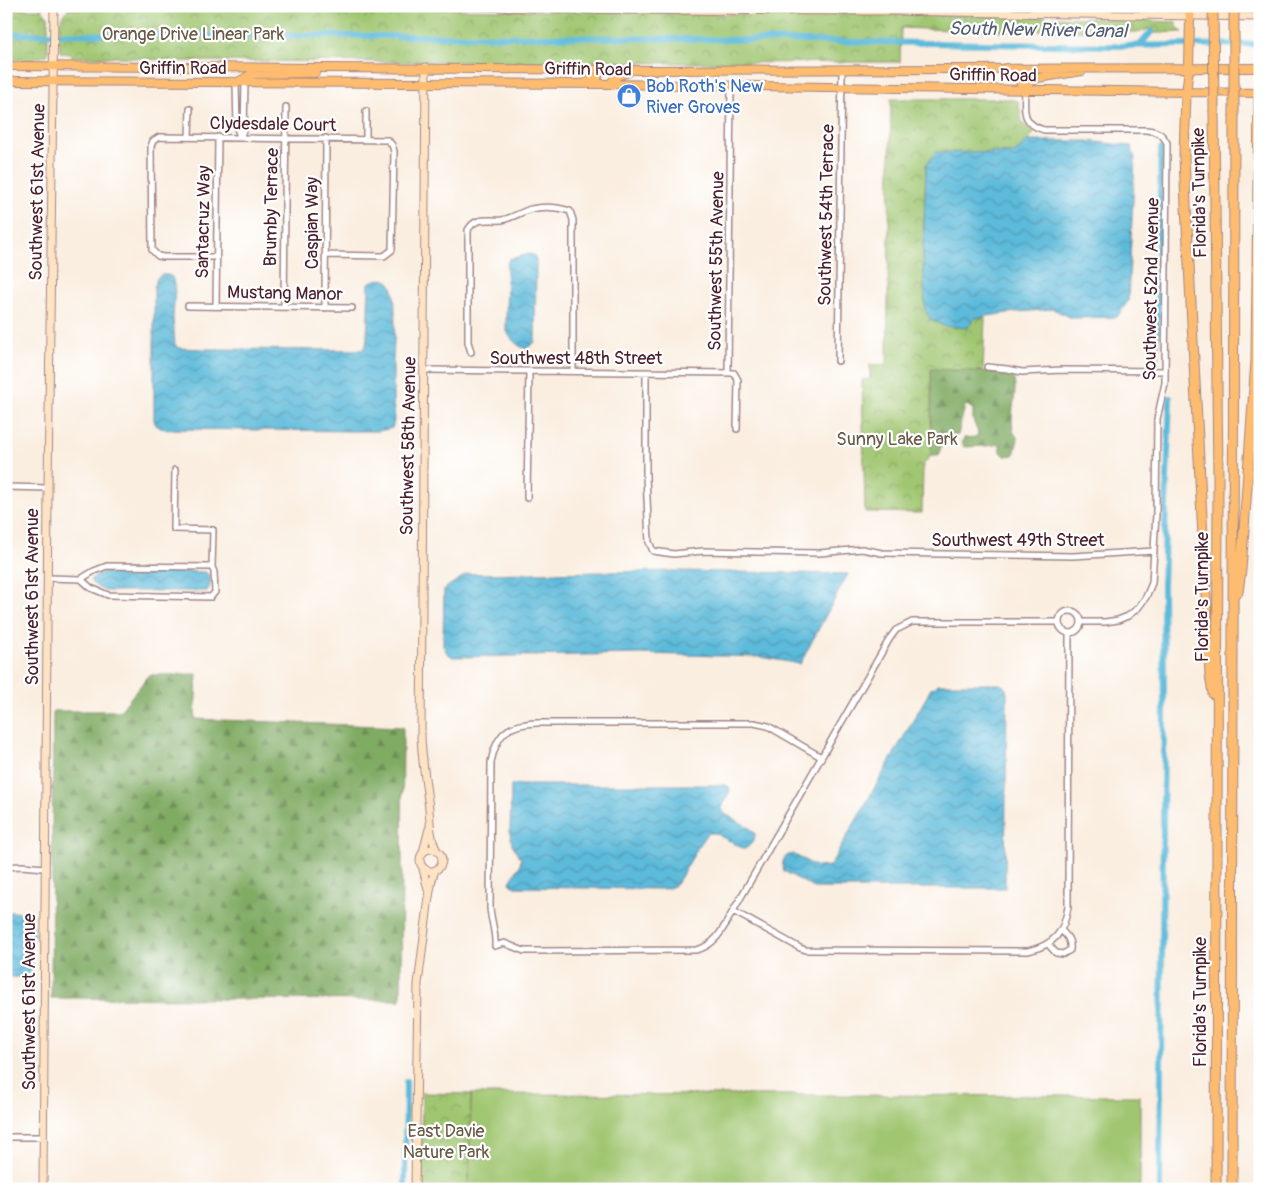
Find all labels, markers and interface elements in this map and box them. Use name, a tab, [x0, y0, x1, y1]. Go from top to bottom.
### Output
water label: South New River Canal	[948, 16, 1130, 44]
park label: Orange Drive Linear Park	[102, 23, 285, 46]
street label: Griffin Road	[139, 57, 227, 80]
street label: Griffin Road	[544, 57, 632, 82]
street label: Griffin Road	[949, 63, 1037, 88]
place label: Bob Roth's New River Groves	[646, 75, 763, 119]
shop icon: Bob Roth's New River Groves	[616, 83, 642, 109]
street label: Southwest 61st Avenue	[24, 103, 51, 281]
street label: Clydesdale Court	[209, 112, 337, 137]
street label: Southwest 54th Terrace	[813, 124, 840, 306]
street label: Florida's Turnpike	[1187, 128, 1212, 258]
street label: Brumby Terrace	[259, 147, 284, 266]
street label: Santacruz Way	[191, 165, 216, 279]
street label: Southwest 55th Avenue	[703, 171, 730, 351]
street label: Caspian Way	[301, 176, 324, 269]
street label: Southwest 52nd Avenue	[1138, 197, 1165, 381]
street label: Mustang Manor	[227, 281, 344, 306]
street label: Southwest 48th Street	[489, 347, 663, 370]
street label: Southwest 58th Avenue	[395, 356, 422, 536]
park label: Sunny Lake Park	[836, 428, 958, 451]
street label: Southwest 61st Avenue	[21, 508, 44, 686]
street label: Southwest 49th Street	[931, 529, 1105, 552]
street label: Florida's Turnpike	[1191, 532, 1214, 662]
street label: Southwest 61st Avenue	[18, 913, 41, 1091]
street label: Florida's Turnpike	[1189, 937, 1212, 1067]
park label: East Davie Nature Park	[403, 1120, 490, 1164]

